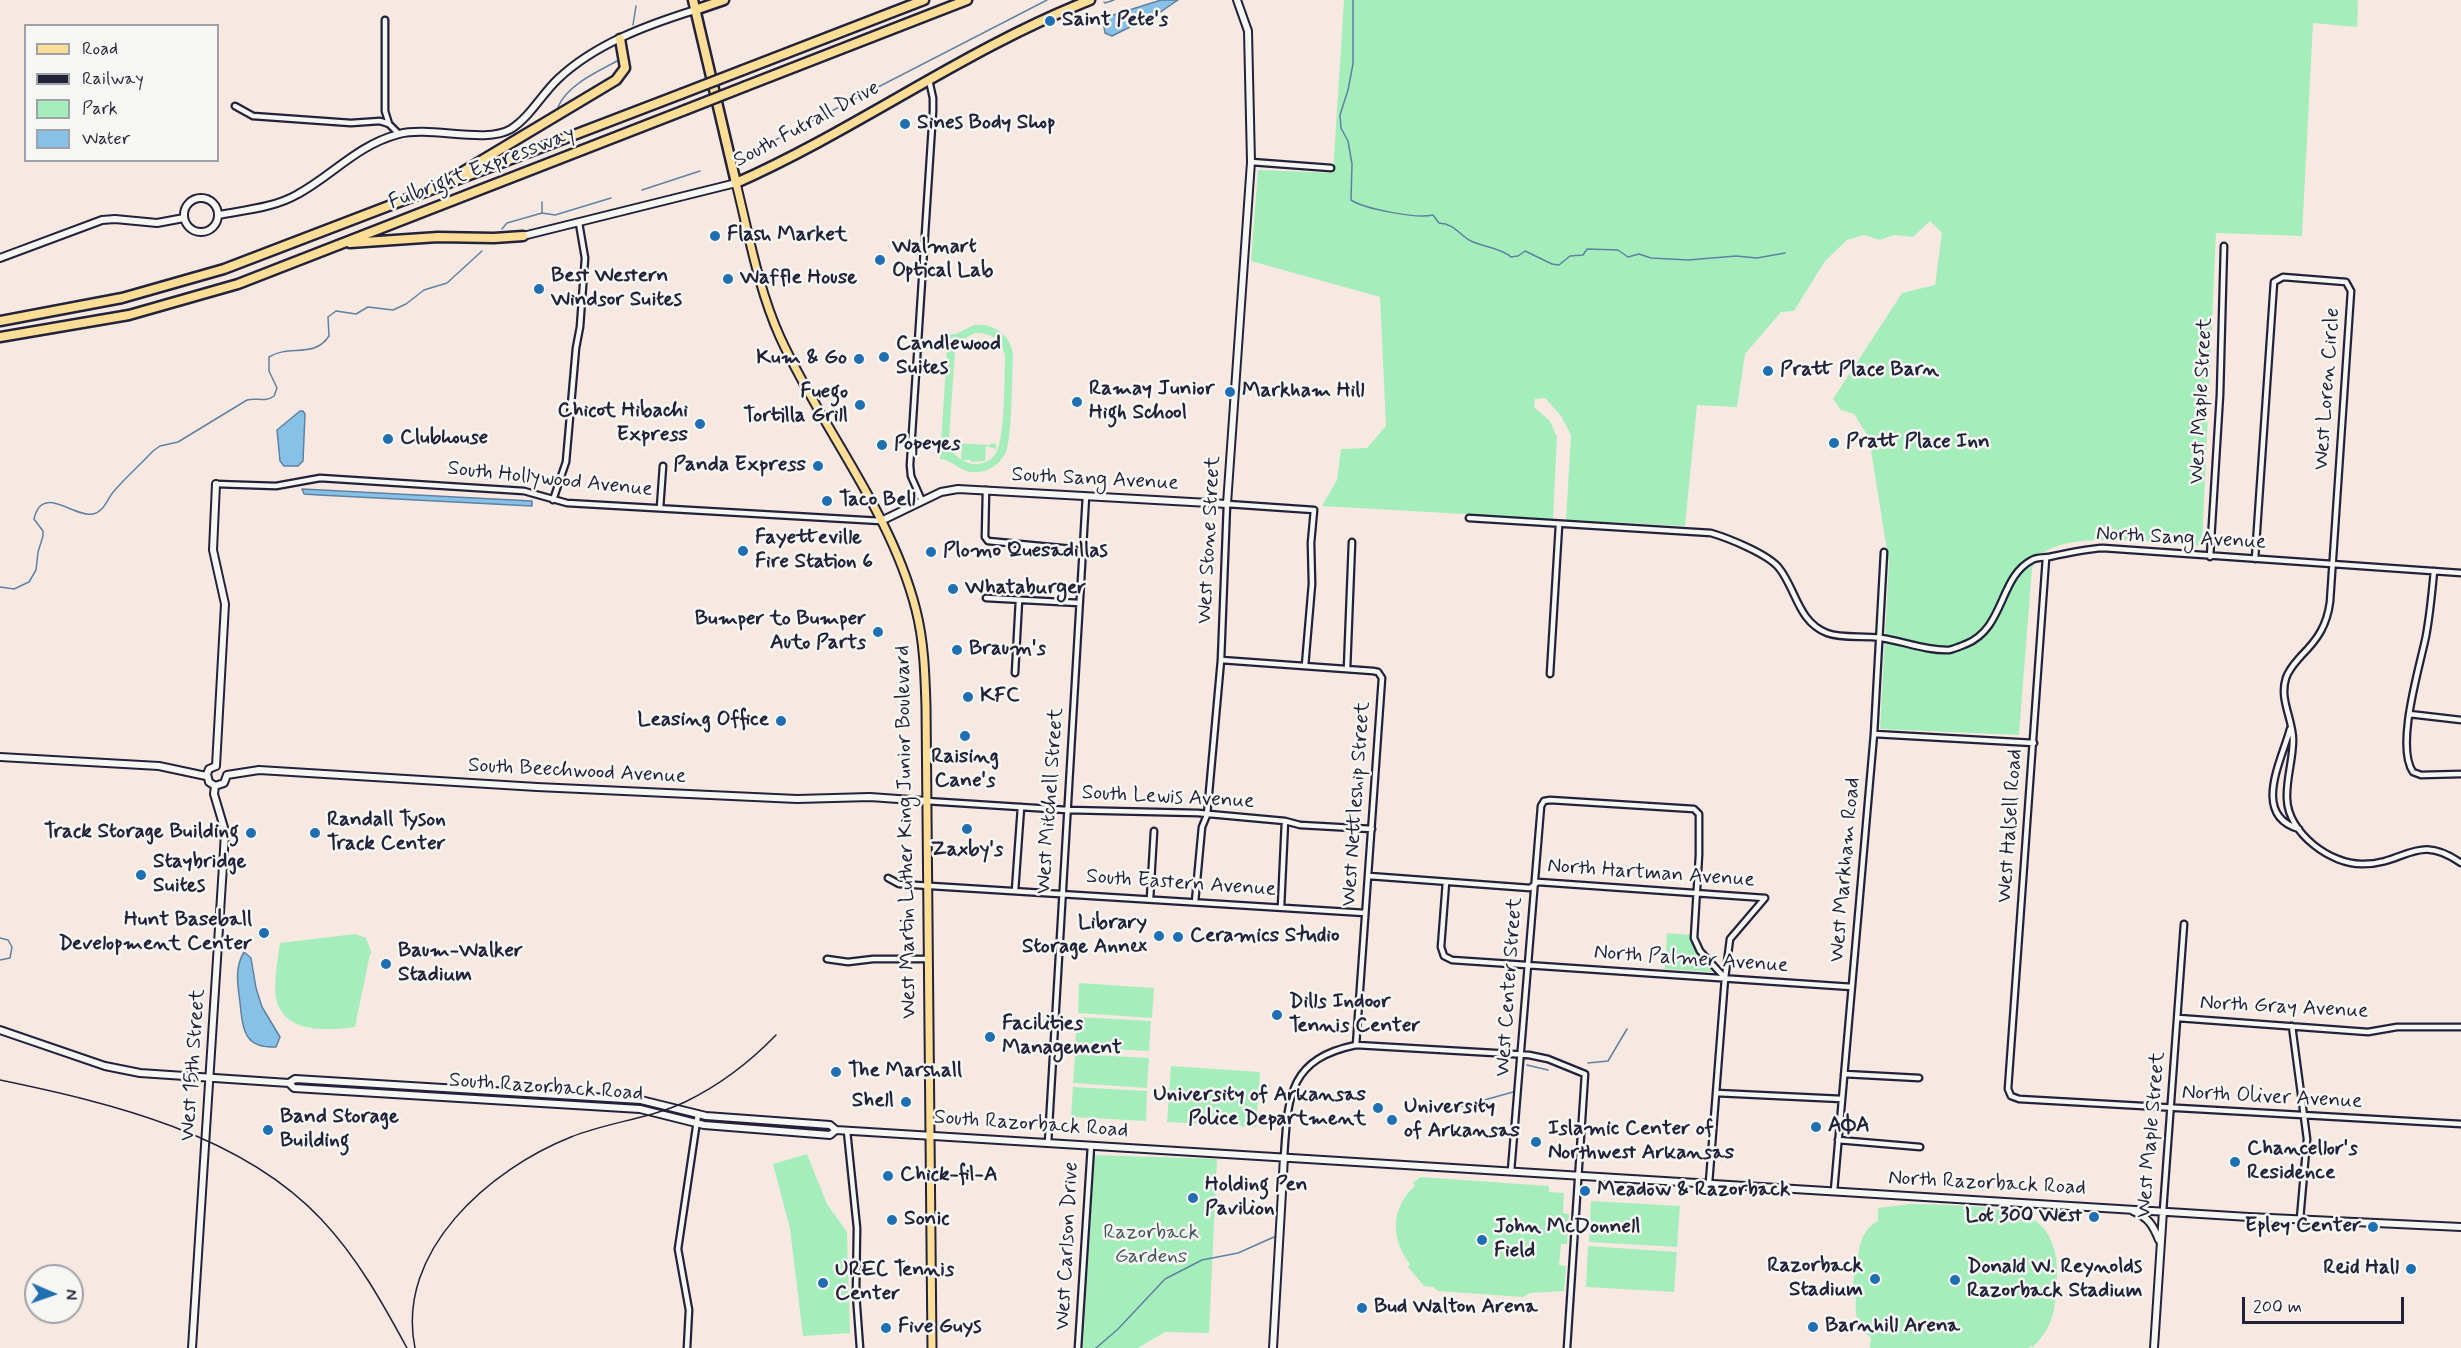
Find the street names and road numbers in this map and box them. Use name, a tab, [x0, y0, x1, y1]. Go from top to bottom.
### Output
street label: South Futrall Drive	[730, 76, 884, 174]
street label: Fulbright Expressway	[385, 122, 579, 216]
street label: West Loren Circle	[2310, 307, 2346, 471]
street label: West Maple Street	[2185, 317, 2219, 485]
street label: West Stone Street	[1193, 455, 1227, 625]
street label: South Hollywood Avenue	[446, 457, 654, 503]
street label: South Sang Avenue	[1011, 463, 1179, 497]
street label: North Sang Avenue	[2095, 522, 2267, 556]
street label: West Martin Luther King Junior Boulevard	[891, 645, 923, 1019]
street label: West Nettleship Street	[1337, 701, 1377, 907]
street label: West Mitchell Street	[1032, 707, 1070, 895]
street label: West Halsell Road	[1993, 748, 2029, 904]
street label: South Beechwood Avenue	[467, 754, 687, 790]
street label: West Markham Road	[1825, 777, 1867, 963]
street label: South Lewis Avenue	[1081, 781, 1255, 815]
street label: North Hartman Avenue	[1547, 854, 1755, 894]
street label: South Eastern Avenue	[1085, 865, 1277, 903]
street label: West Center Street	[1491, 897, 1529, 1077]
street label: North Palmer Avenue	[1593, 941, 1789, 979]
street label: West 15th Street	[176, 988, 212, 1142]
street label: North Gray Avenue	[2199, 991, 2369, 1025]
street label: West Maple Street	[2132, 1051, 2172, 1219]
street label: South Razorback Road	[448, 1069, 644, 1107]
street label: North Oliver Avenue	[2181, 1081, 2363, 1115]
street label: South Razorback Road	[933, 1106, 1129, 1144]
street label: West Carlson Drive	[1051, 1161, 1085, 1331]
street label: North Razorback Road	[1888, 1166, 2086, 1202]

